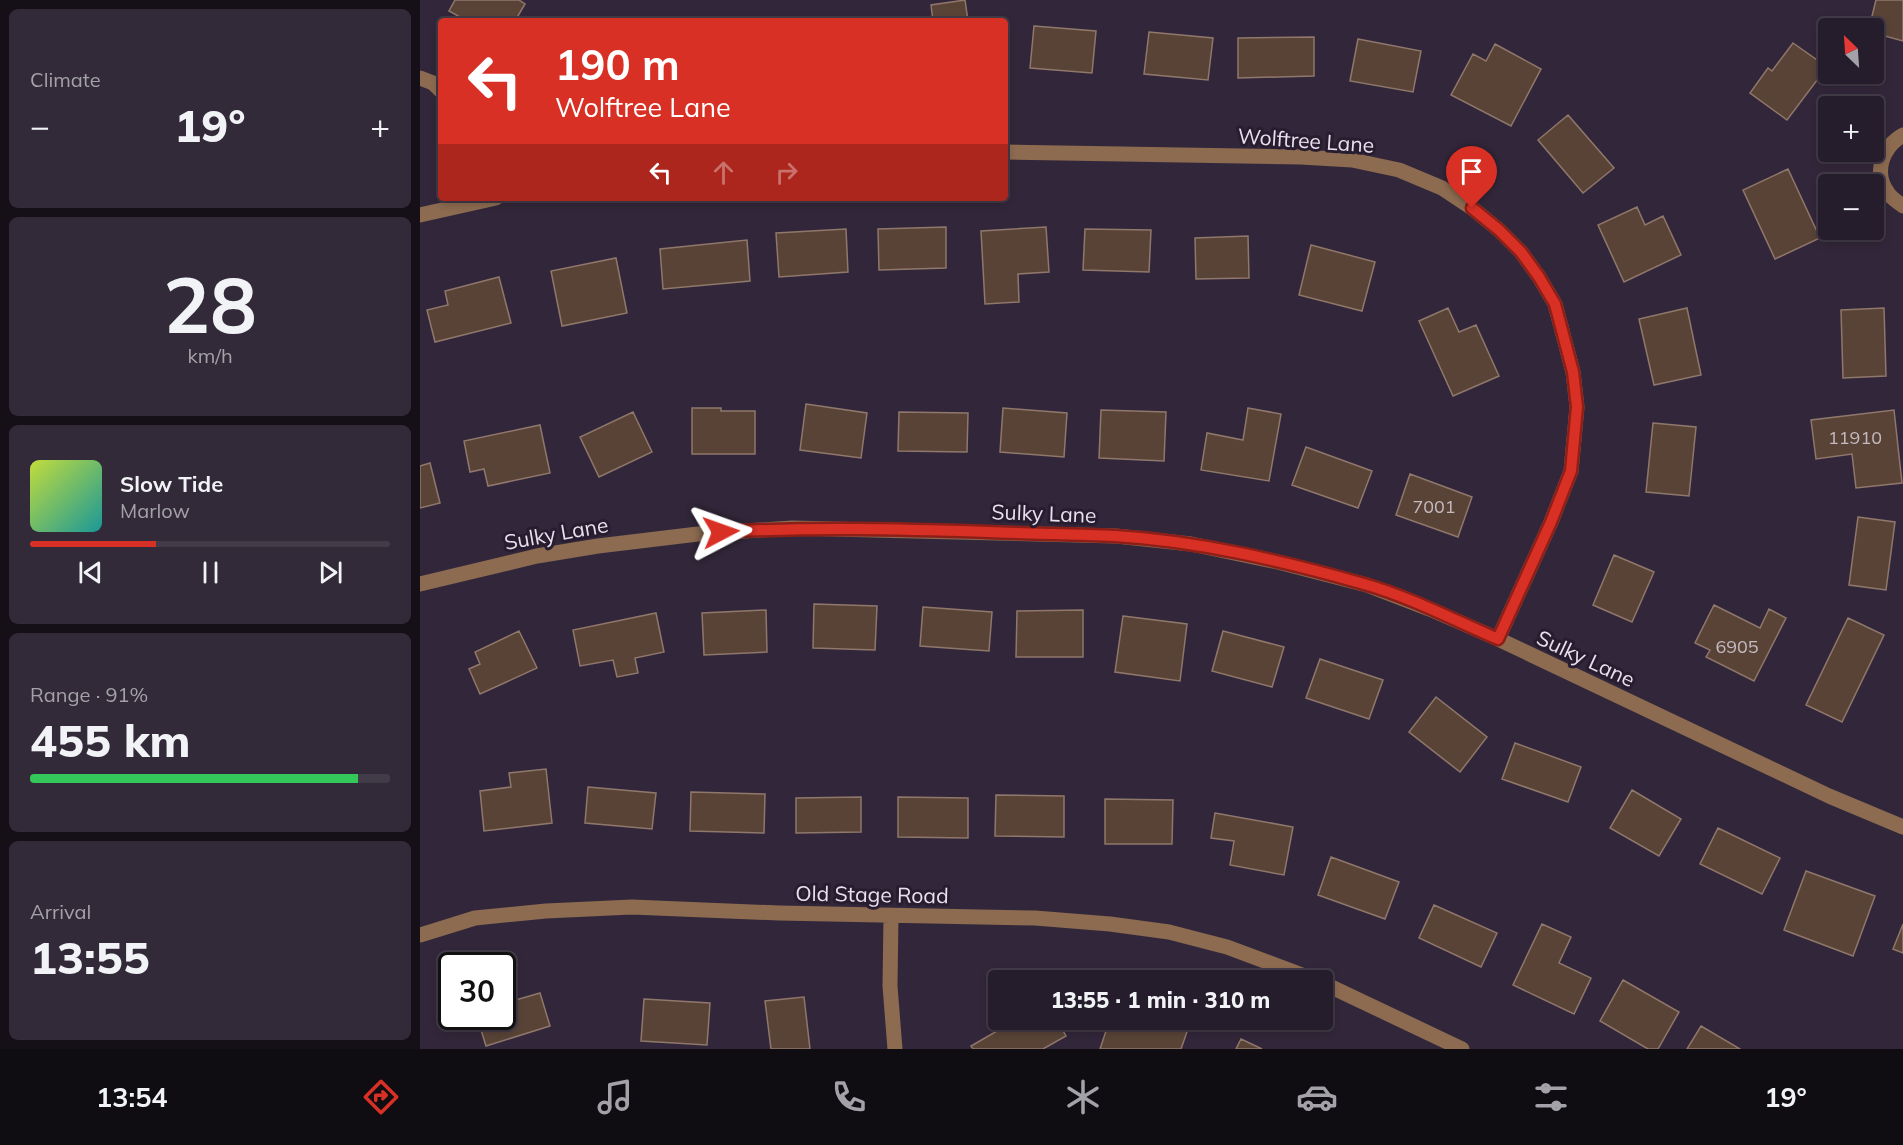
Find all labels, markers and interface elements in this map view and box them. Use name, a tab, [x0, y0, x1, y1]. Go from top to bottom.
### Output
north arrow	[1818, 18, 1884, 84]
map controls	[1818, 18, 1884, 240]
text: 190 m	[555, 38, 680, 91]
icon: left	[456, 42, 534, 120]
text: Climate	[30, 67, 101, 92]
text: Wolftree Lane	[555, 90, 731, 124]
button: +	[1818, 96, 1884, 162]
text: 19°	[174, 97, 246, 153]
text: −	[30, 105, 50, 146]
text: +	[370, 105, 390, 146]
street label: Wolftree Lane	[1237, 122, 1375, 158]
pin	[1446, 146, 1497, 208]
icon: arrive	[1455, 155, 1488, 188]
icon: left	[644, 156, 677, 189]
icon: ahead	[707, 156, 740, 189]
icon: right	[770, 156, 803, 189]
button: −	[1818, 174, 1884, 240]
text: 28	[163, 255, 257, 353]
text: km/h	[187, 343, 233, 368]
house number: 11910	[1828, 426, 1882, 449]
text: Slow Tide	[120, 470, 223, 498]
house number: 7001	[1412, 495, 1456, 518]
text: Marlow	[120, 498, 190, 523]
street label: Sulky Lane	[991, 498, 1097, 528]
position arrow	[689, 500, 753, 564]
street label: Sulky Lane	[502, 511, 610, 555]
icon: previous	[74, 556, 107, 589]
icon: pause	[194, 556, 227, 589]
icon: next	[314, 556, 347, 589]
street label: Sulky Lane	[1533, 624, 1639, 692]
house number: 6905	[1715, 635, 1759, 658]
text: Range · 91%	[30, 682, 148, 707]
text: 455 km	[30, 712, 191, 768]
street label: Old Stage Road	[795, 880, 949, 908]
text: Arrival	[30, 899, 91, 924]
text: 13:55	[30, 929, 150, 985]
speed limit sign: 30	[438, 952, 516, 1030]
text: 13:55 · 1 min · 310 m	[1051, 986, 1270, 1014]
icon: directions	[360, 1076, 402, 1118]
icon: music	[594, 1076, 636, 1118]
icon: phone	[828, 1076, 870, 1118]
icon: climate	[1062, 1076, 1104, 1118]
icon: car	[1296, 1076, 1338, 1118]
icon: filters	[1530, 1076, 1572, 1118]
text: 13:54	[96, 1080, 168, 1114]
text: 19°	[1764, 1080, 1807, 1114]

